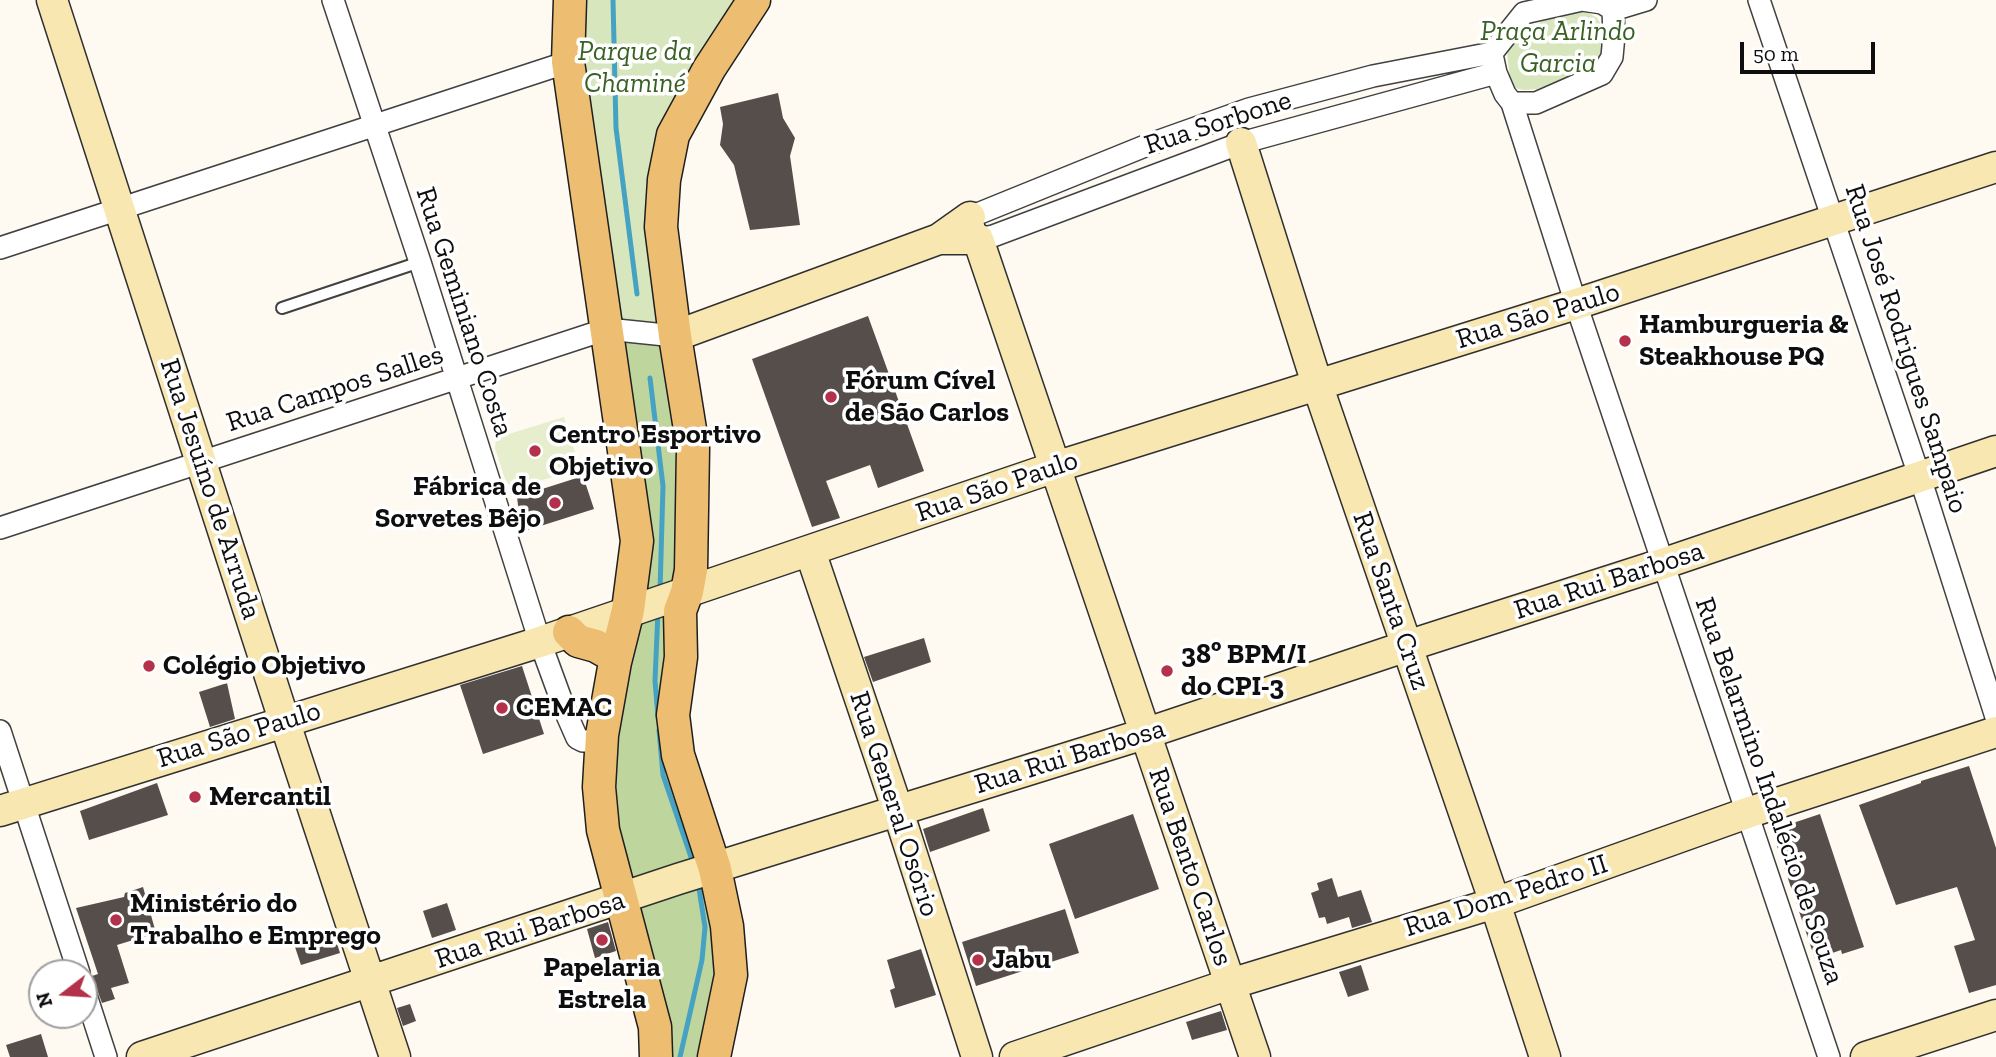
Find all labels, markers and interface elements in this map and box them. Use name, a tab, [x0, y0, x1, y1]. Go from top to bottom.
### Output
park label: Praça Arlindo Garcia	[1480, 15, 1636, 81]
scale bar	[1744, 28, 1879, 72]
park label: Parque da Chaminé	[578, 35, 692, 101]
text: 50 m	[1753, 41, 1799, 66]
street label: Rua Sorbone	[1140, 83, 1296, 163]
street label: Rua José Rodrigues Sampaio	[1837, 180, 1975, 518]
street label: Rua Geminiano Costa	[408, 183, 520, 441]
street label: Rua São Paulo	[1452, 275, 1624, 357]
place label: Hamburgueria & Steakhouse PQ	[1639, 308, 1849, 374]
marker: Hamburgueria & Steakhouse PQ	[1617, 333, 1633, 349]
street label: Rua Campos Salles	[222, 338, 448, 440]
street label: Rua Jesuíno de Arruda	[152, 355, 268, 623]
place label: Fórum Cível de São Carlos	[845, 364, 1009, 430]
marker: Fórum Cível de São Carlos	[823, 389, 839, 405]
place label: Centro Esportivo Objetivo	[549, 418, 761, 484]
marker: Centro Esportivo Objetivo	[527, 443, 543, 459]
street label: Rua São Paulo	[912, 444, 1082, 530]
place label: Fábrica de Sorvetes Bêjo	[375, 470, 541, 536]
marker: Fábrica de Sorvetes Bêjo	[547, 495, 563, 511]
street label: Rua Santa Cruz	[1345, 508, 1437, 694]
street label: Rua Rui Barbosa	[1510, 535, 1708, 627]
street label: Rua Belarmino Indalécio de Souza	[1687, 593, 1851, 989]
place label: 38º BPM/I do CPI-3	[1181, 638, 1306, 704]
place label: Colégio Objetivo	[163, 649, 366, 683]
marker: Colégio Objetivo	[141, 658, 157, 674]
marker: 38º BPM/I do CPI-3	[1159, 663, 1175, 679]
street label: Rua General Osório	[842, 687, 946, 921]
place label: CEMAC	[516, 691, 612, 725]
street label: Rua São Paulo	[153, 694, 325, 776]
marker: CEMAC	[494, 700, 510, 716]
street label: Rua Rui Barbosa	[971, 712, 1169, 802]
street label: Rua Bento Carlos	[1140, 764, 1240, 970]
place label: Mercantil	[209, 780, 331, 814]
marker: Mercantil	[187, 789, 203, 805]
street label: Rua Dom Pedro II	[1400, 847, 1612, 945]
street label: Rua Rui Barbosa	[431, 884, 629, 976]
place label: Ministério do Trabalho e Emprego	[130, 887, 381, 953]
marker: Ministério do Trabalho e Emprego	[108, 912, 124, 928]
marker: Papelaria Estrela	[594, 932, 610, 948]
place label: Jabu	[992, 943, 1051, 977]
place label: Papelaria Estrela	[543, 951, 661, 1017]
marker: Jabu	[970, 952, 986, 968]
north arrow	[28, 959, 98, 1029]
text: N	[31, 989, 57, 1010]

